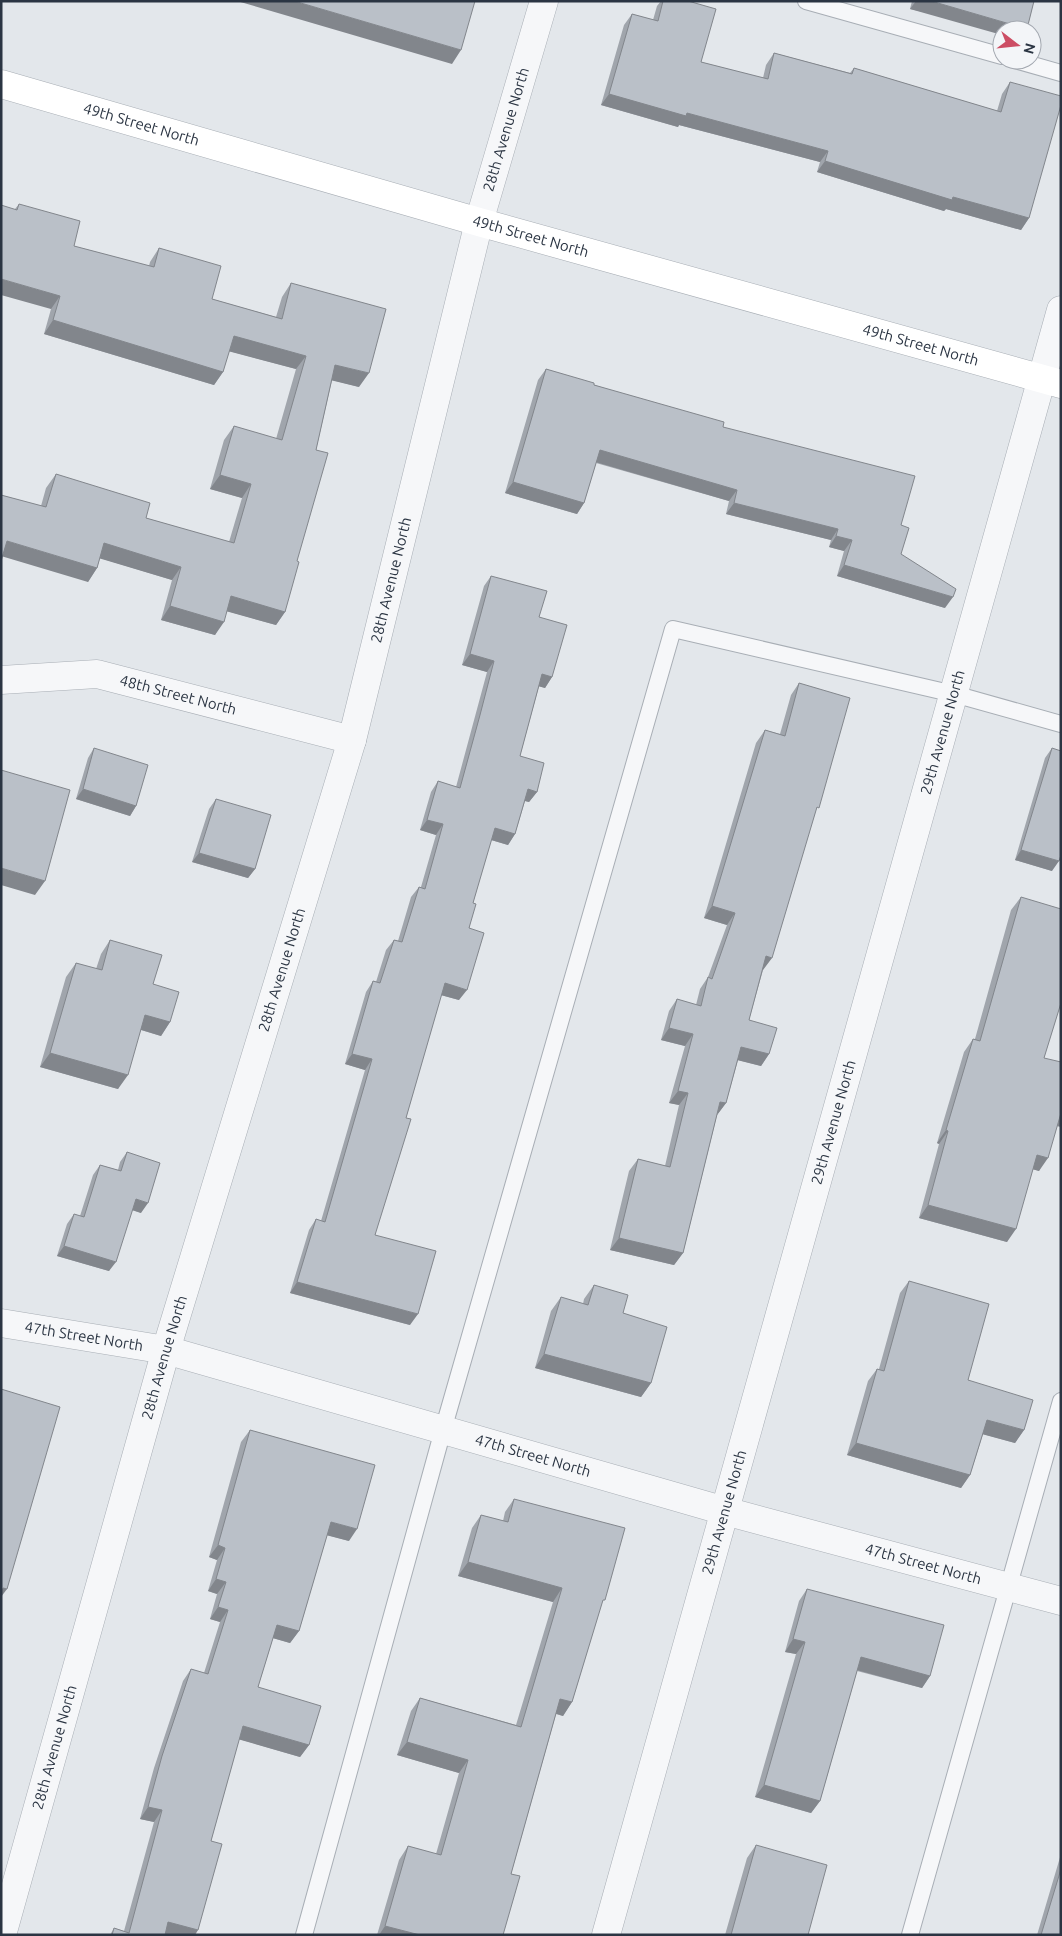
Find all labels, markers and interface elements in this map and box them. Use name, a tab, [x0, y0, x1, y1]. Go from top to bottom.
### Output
north arrow	[992, 20, 1042, 70]
text: N	[1020, 41, 1039, 56]
street label: 28th Avenue North	[479, 65, 532, 193]
street label: 49th Street North	[81, 99, 201, 149]
street label: 49th Street North	[471, 212, 591, 260]
street label: 49th Street North	[861, 320, 981, 369]
street label: 28th Avenue North	[367, 515, 414, 644]
street label: 29th Avenue North	[917, 668, 968, 796]
street label: 48th Street North	[118, 671, 238, 718]
street label: 28th Avenue North	[255, 906, 308, 1034]
street label: 29th Avenue North	[808, 1058, 859, 1186]
street label: 28th Avenue North	[138, 1293, 190, 1421]
street label: 47th Street North	[23, 1318, 145, 1354]
street label: 47th Street North	[473, 1430, 593, 1480]
street label: 29th Avenue North	[698, 1448, 749, 1576]
street label: 47th Street North	[863, 1540, 983, 1587]
street label: 28th Avenue North	[29, 1683, 80, 1811]

